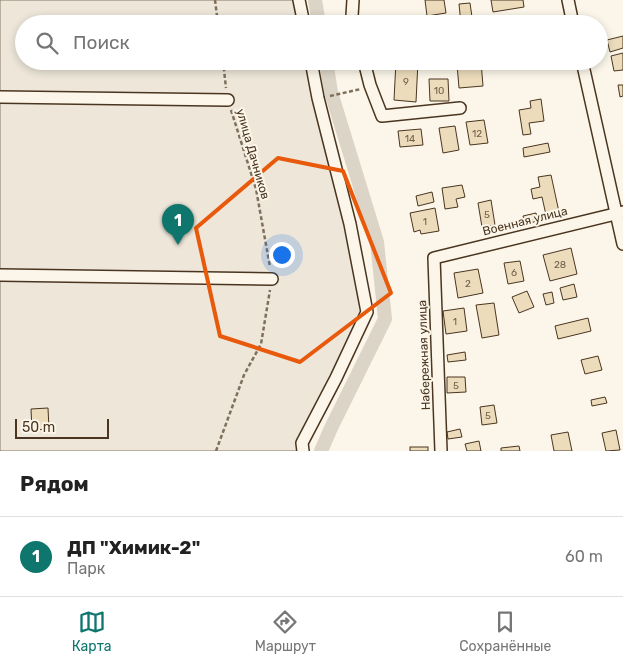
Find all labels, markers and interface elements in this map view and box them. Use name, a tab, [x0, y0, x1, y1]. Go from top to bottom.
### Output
search box	[15, 15, 608, 70]
icon: search	[33, 29, 61, 57]
text: Поиск	[73, 31, 130, 54]
house number: 9	[403, 76, 409, 88]
house number: 10	[434, 85, 444, 97]
street label: улица Дачников	[233, 107, 273, 201]
house number: 12	[472, 128, 482, 140]
house number: 14	[405, 133, 415, 145]
pin: 1	[162, 204, 194, 245]
street label: Военная улица	[481, 204, 569, 238]
house number: 5	[484, 209, 490, 221]
house number: 1	[423, 216, 427, 228]
your location	[269, 242, 295, 268]
house number: 28	[554, 259, 566, 271]
house number: 6	[511, 267, 517, 279]
house number: 2	[465, 278, 471, 290]
street label: Набережная улица	[415, 300, 433, 410]
house number: 1	[453, 316, 457, 328]
house number: 5	[453, 380, 459, 392]
house number: 5	[485, 410, 491, 422]
scale bar	[15, 416, 109, 439]
text: 50 m	[22, 419, 55, 436]
text: Рядом	[20, 471, 89, 496]
text: ДП "Химик-2"	[67, 536, 200, 559]
text: 1	[32, 547, 40, 566]
text: 60 m	[565, 547, 603, 566]
text: Парк	[67, 559, 105, 578]
tab: Карта	[72, 608, 112, 655]
tab: Маршрут	[255, 608, 316, 655]
tab: Сохранённые	[459, 608, 551, 655]

